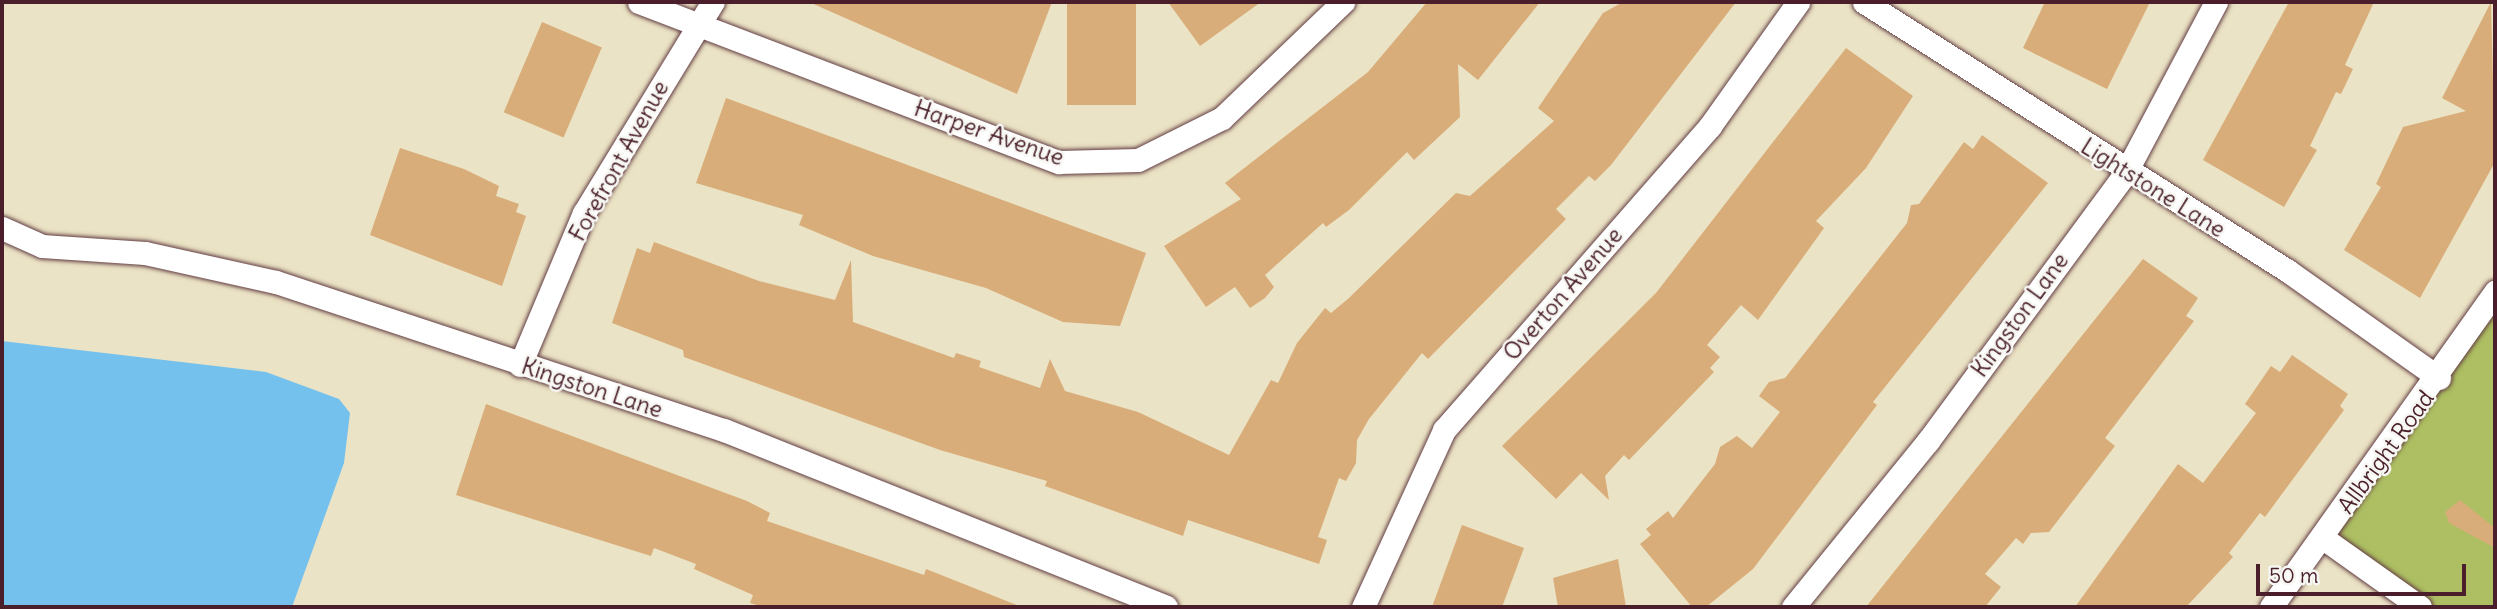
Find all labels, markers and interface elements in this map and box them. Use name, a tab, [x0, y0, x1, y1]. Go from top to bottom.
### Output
street label: Forefront Avenue	[564, 76, 674, 246]
street label: Harper Avenue	[911, 94, 1067, 172]
street label: Lightstone Lane	[2076, 133, 2230, 243]
street label: Overton Avenue	[1498, 222, 1628, 366]
street label: Kingston Lane	[1966, 248, 2074, 382]
street label: Kingston Lane	[518, 352, 666, 424]
street label: Allbright Road	[2332, 385, 2440, 519]
scale bar	[2259, 550, 2469, 594]
text: 50 m	[2269, 562, 2318, 589]

